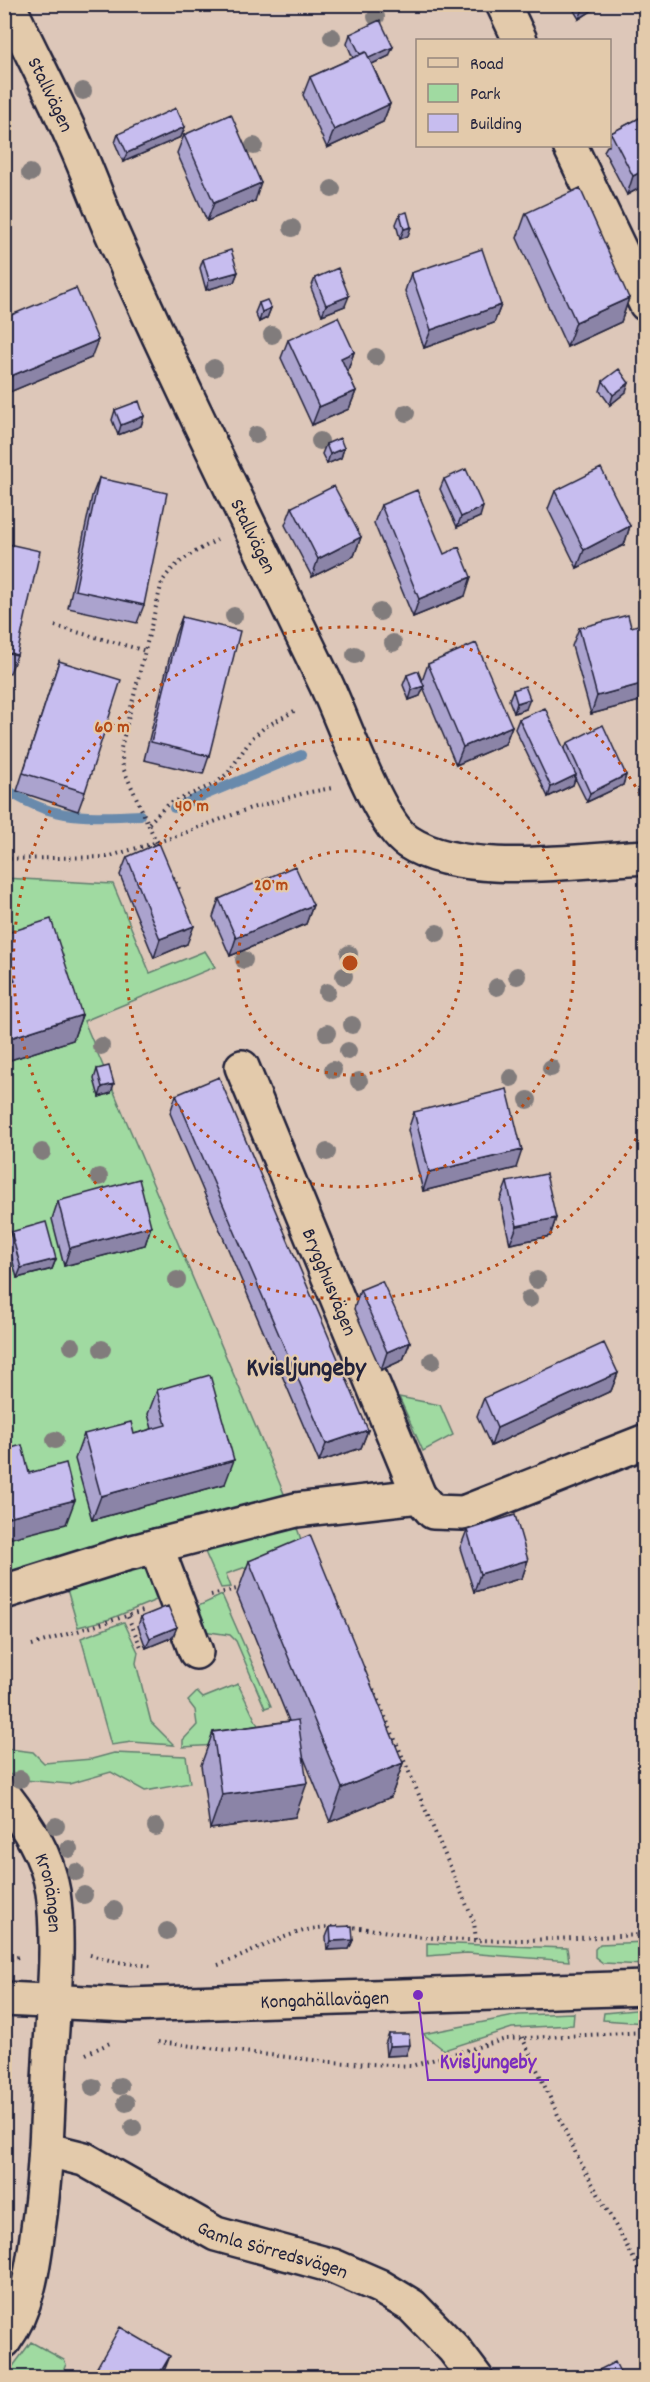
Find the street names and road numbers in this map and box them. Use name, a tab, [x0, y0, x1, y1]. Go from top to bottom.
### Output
street label: Stallvägen	[19, 53, 79, 137]
street label: Stallvägen	[221, 495, 282, 579]
street label: Brygghusvägen	[293, 1225, 362, 1341]
street label: Kronängen	[26, 1849, 67, 1933]
street label: Kongahällavägen	[260, 1985, 390, 2018]
street label: Gamla Sörredsvägen	[191, 2215, 352, 2288]

